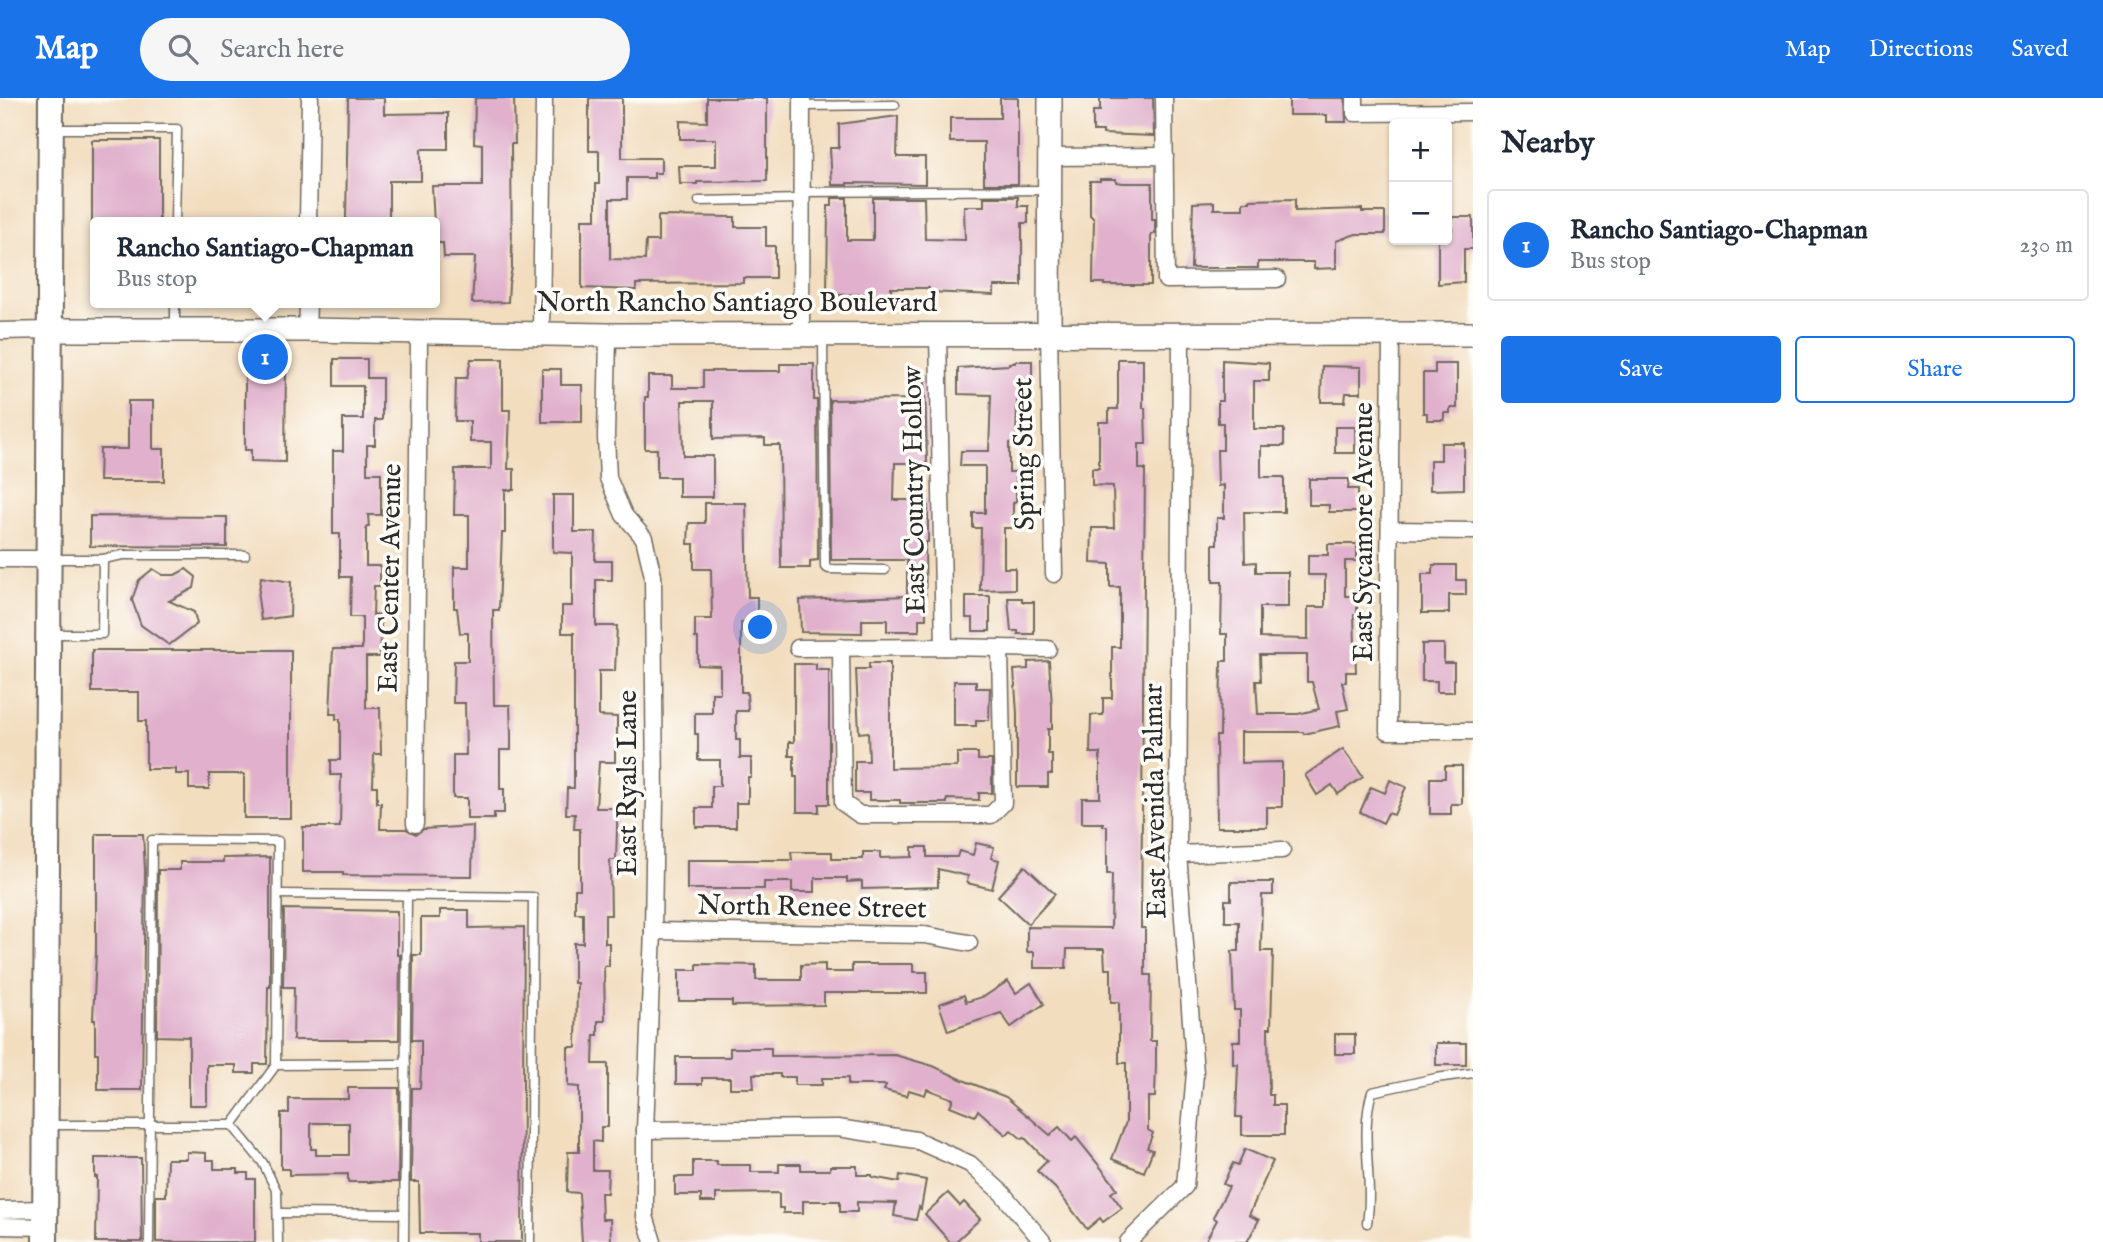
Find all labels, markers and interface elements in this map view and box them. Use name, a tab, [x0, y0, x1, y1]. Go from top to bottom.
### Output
search box	[140, 18, 630, 81]
text: Map	[35, 28, 98, 70]
icon: search	[164, 30, 202, 68]
text: Search here	[220, 33, 344, 66]
text: Map	[1785, 34, 1831, 65]
text: Directions	[1869, 34, 1973, 65]
text: Saved	[2011, 34, 2068, 65]
map controls	[1389, 119, 1452, 245]
button: +	[1389, 119, 1452, 182]
text: Nearby	[1501, 125, 1594, 163]
button: −	[1389, 182, 1452, 245]
text: Rancho Santiago-Chapman	[1570, 214, 1868, 247]
popup	[90, 217, 440, 308]
text: 1	[1522, 231, 1530, 260]
text: 230 m	[2020, 231, 2073, 260]
text: Rancho Santiago-Chapman	[116, 232, 414, 265]
text: Bus stop	[1570, 247, 1651, 276]
text: Bus stop	[116, 265, 197, 294]
street label: North Rancho Santiago Boulevard	[537, 286, 937, 321]
pin: 1	[242, 331, 288, 383]
button: Save	[1501, 336, 1781, 403]
button: Share	[1795, 336, 2075, 403]
street label: East Country Hollow	[895, 365, 935, 614]
street label: Spring Street	[1006, 377, 1044, 531]
street label: East Sycamore Avenue	[1347, 402, 1382, 662]
street label: East Center Avenue	[372, 463, 410, 693]
your location	[743, 610, 777, 644]
street label: East Avenida Palmar	[1136, 683, 1176, 919]
street label: East Ryals Lane	[611, 690, 646, 876]
street label: North Renee Street	[697, 888, 928, 928]

